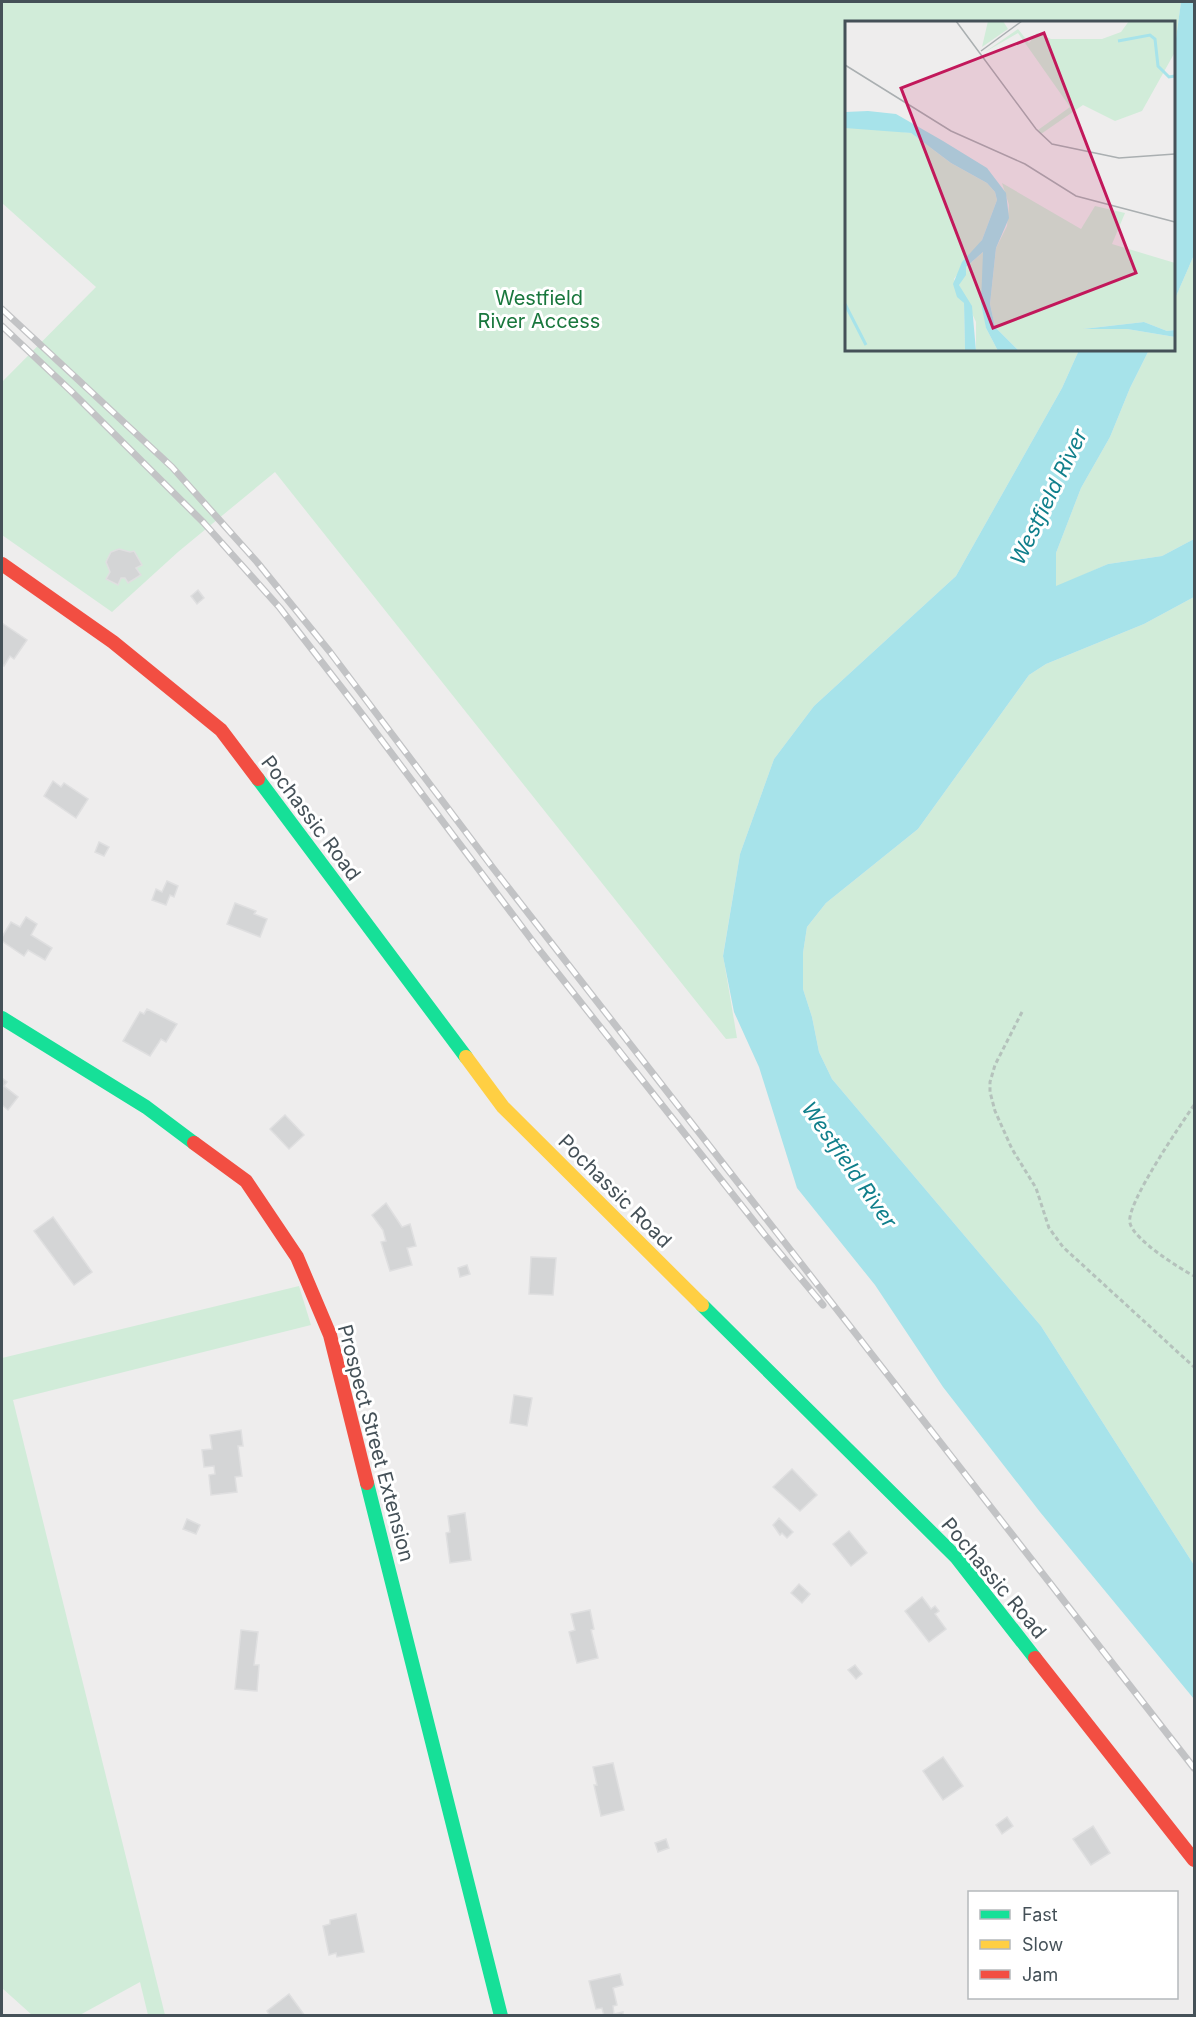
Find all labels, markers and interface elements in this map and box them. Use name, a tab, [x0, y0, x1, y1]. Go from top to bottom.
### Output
inset map	[845, 21, 1175, 351]
park label: Westfield River Access	[478, 286, 600, 333]
water label: Westfield River	[1005, 424, 1093, 569]
street label: Pochassic Road	[256, 751, 366, 885]
water label: Westfield River	[797, 1097, 903, 1233]
street label: Pochassic Road	[553, 1129, 677, 1253]
street label: Prospect Street Extension	[333, 1322, 419, 1564]
street label: Pochassic Road	[936, 1513, 1052, 1643]
legend	[968, 1891, 1178, 1999]
text: Fast	[1022, 1904, 1058, 1925]
text: Slow	[1022, 1934, 1063, 1955]
text: Jam	[1022, 1964, 1058, 1985]

